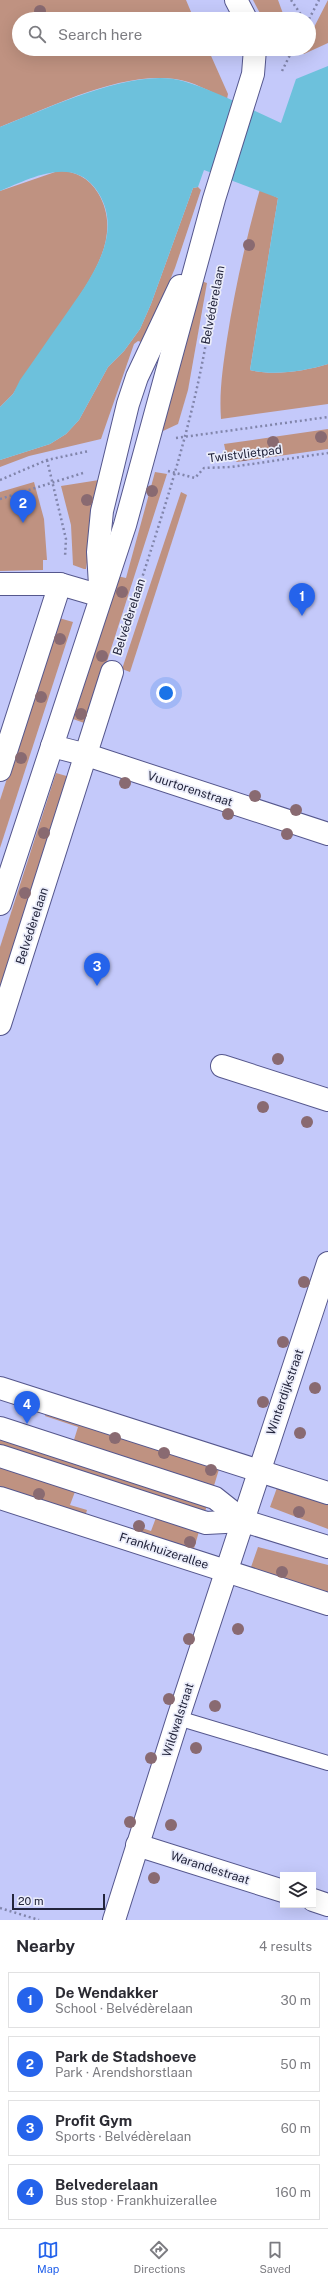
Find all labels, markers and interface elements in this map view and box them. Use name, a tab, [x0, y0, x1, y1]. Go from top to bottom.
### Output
search box	[12, 12, 316, 56]
icon: search	[26, 23, 48, 45]
text: Search here	[58, 26, 142, 43]
street label: Belvédèrelaan	[198, 264, 228, 346]
street label: Twistvlietpad	[207, 443, 283, 465]
pin: 2	[10, 490, 36, 523]
street label: Belvédèrelaan	[110, 577, 148, 657]
pin: 1	[289, 583, 315, 616]
your location	[156, 683, 176, 703]
street label: Vuurtorenstraat	[146, 769, 235, 809]
street label: Belvédèrelaan	[13, 886, 51, 966]
pin: 3	[84, 953, 110, 986]
street label: Winterdijkstraat	[264, 1347, 306, 1437]
pin: 4	[14, 1391, 40, 1424]
street label: Frankhuizerallee	[118, 1530, 211, 1572]
street label: Wildwalstraat	[159, 1681, 197, 1759]
street label: Warandestraat	[169, 1849, 252, 1887]
map controls	[280, 1872, 316, 1908]
button: layers	[280, 1872, 316, 1908]
scale bar	[12, 1892, 105, 1911]
text: 20 m	[18, 1895, 43, 1907]
text: Nearby	[16, 1936, 75, 1956]
text: 4 results	[259, 1939, 312, 1954]
text: De Wendakker	[55, 1984, 158, 2001]
text: 1	[27, 1993, 33, 2008]
text: 30 m	[281, 1993, 311, 2008]
text: School · Belvédèrelaan	[55, 2001, 193, 2016]
text: Park de Stadshoeve	[55, 2048, 196, 2065]
text: 2	[26, 2057, 34, 2072]
text: 50 m	[280, 2057, 311, 2072]
text: Park · Arendshorstlaan	[55, 2065, 192, 2080]
text: Profit Gym	[55, 2112, 132, 2129]
text: 3	[26, 2121, 34, 2136]
text: 60 m	[281, 2121, 311, 2136]
text: Sports · Belvédèrelaan	[55, 2129, 191, 2144]
text: Belvederelaan	[55, 2176, 158, 2193]
text: 4	[26, 2185, 34, 2200]
text: 160 m	[275, 2185, 311, 2200]
text: Bus stop · Frankhuizerallee	[55, 2193, 217, 2208]
tab: Map	[37, 2239, 59, 2275]
tab: Directions	[134, 2239, 185, 2275]
tab: Saved	[259, 2239, 291, 2275]

